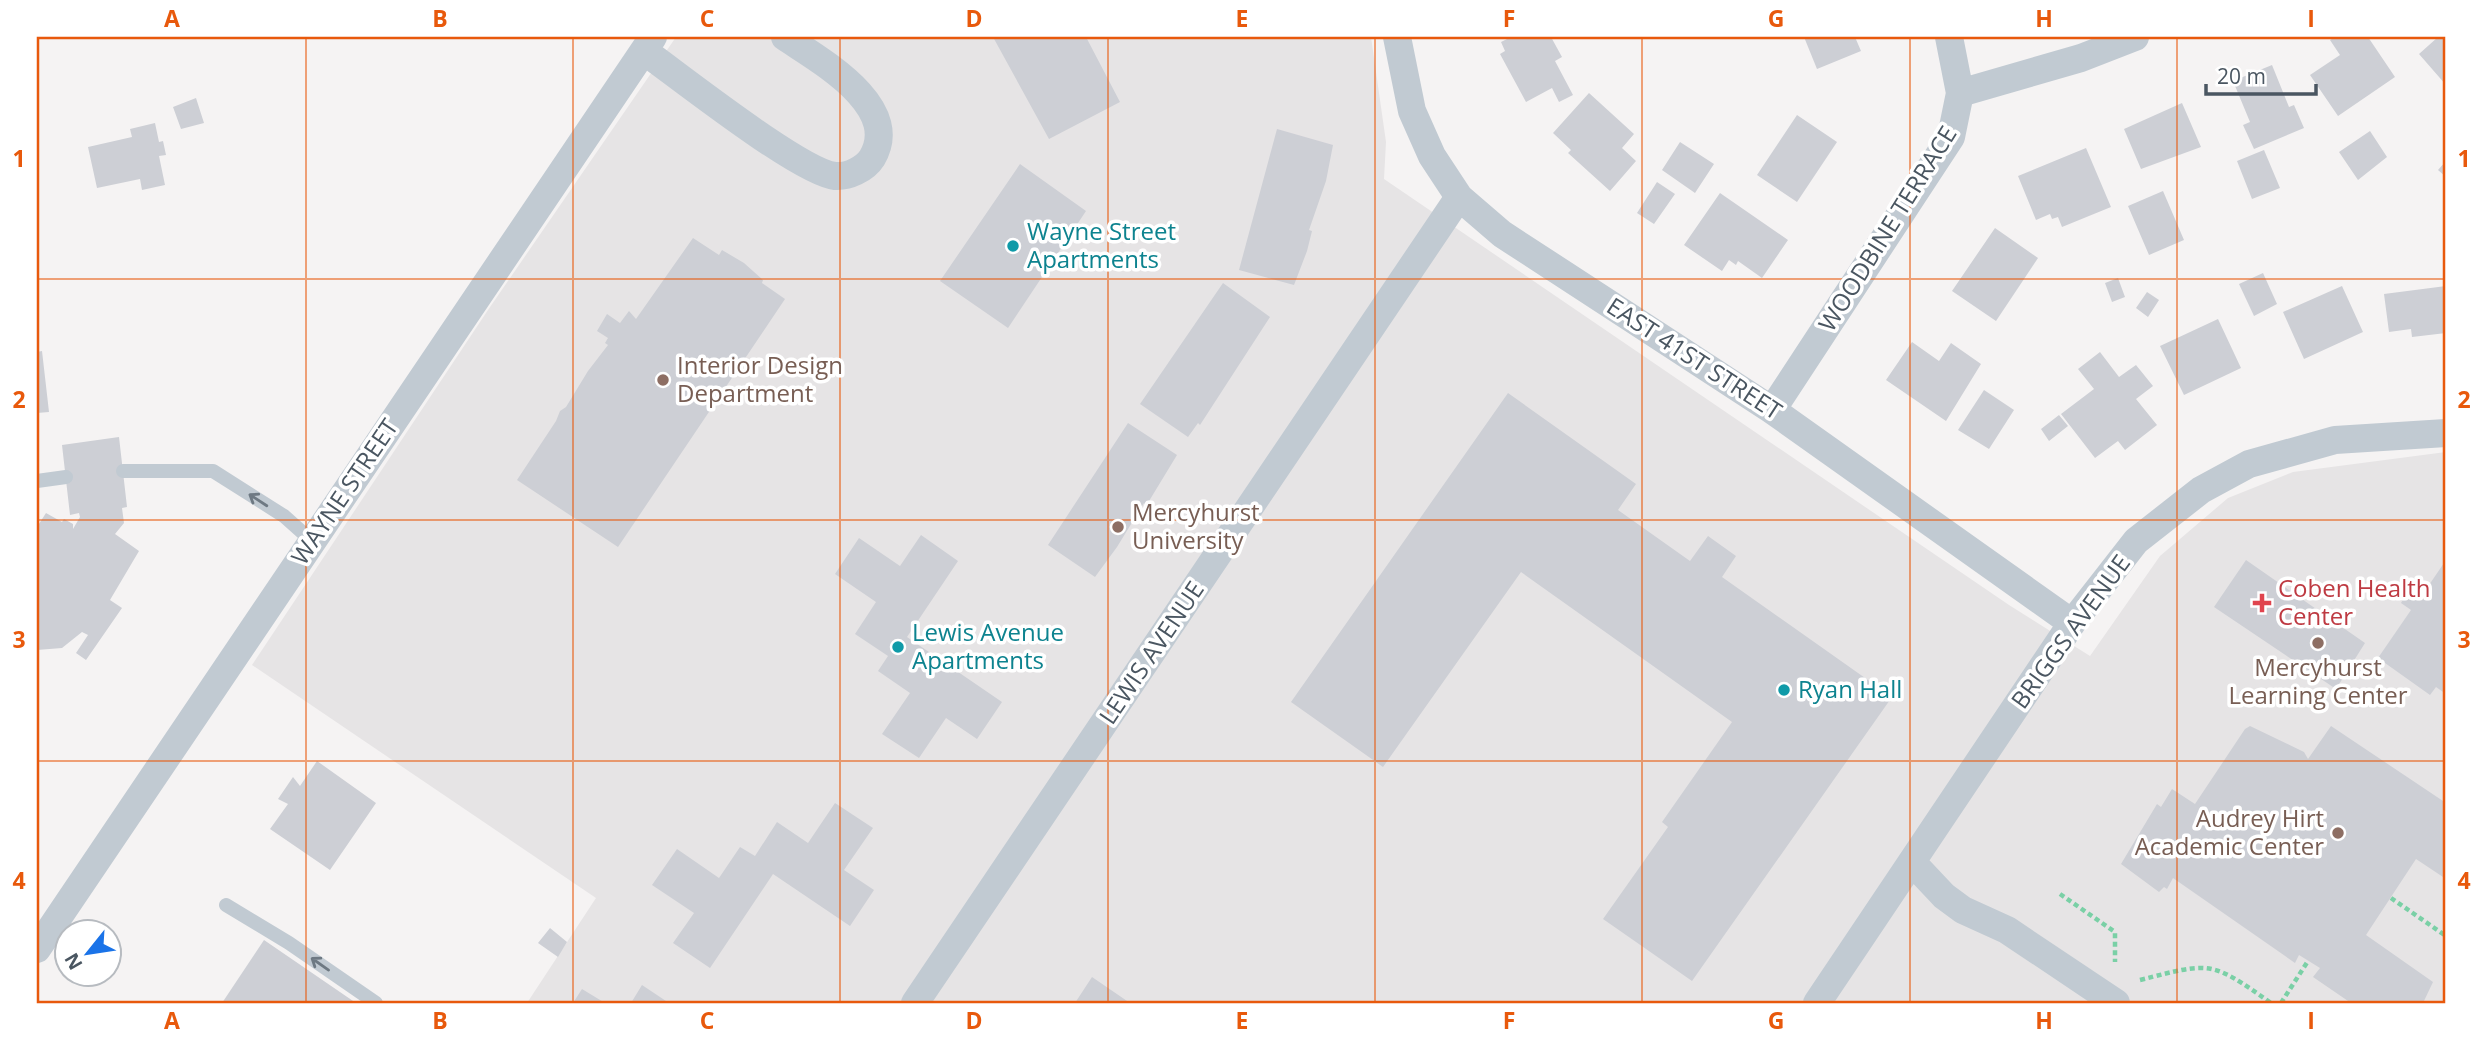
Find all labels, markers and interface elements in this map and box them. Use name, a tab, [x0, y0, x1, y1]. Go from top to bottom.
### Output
text: A	[164, 2, 180, 34]
text: B	[432, 2, 448, 34]
text: C	[700, 2, 714, 34]
text: D	[965, 2, 983, 34]
text: E	[1236, 2, 1248, 34]
text: F	[1503, 2, 1515, 34]
text: G	[1768, 2, 1784, 34]
text: H	[2035, 2, 2053, 34]
text: I	[2307, 2, 2315, 34]
scale bar	[2206, 52, 2317, 96]
text: 20 m	[2217, 62, 2266, 90]
street label: WOODBINE TERRACE	[1810, 119, 1963, 337]
text: 1	[12, 142, 26, 174]
text: 1	[2457, 142, 2471, 174]
place label: Wayne Street Apartments	[1027, 214, 1176, 275]
marker: Wayne Street Apartments	[1005, 238, 1021, 254]
street label: EAST 41ST STREET	[1601, 289, 1789, 427]
place label: Interior Design Department	[677, 348, 843, 409]
marker: Interior Design Department	[655, 372, 671, 388]
text: 2	[12, 383, 26, 415]
text: 2	[2457, 383, 2471, 415]
street label: WAYNE STREET	[283, 412, 405, 571]
one-way arrow	[248, 492, 268, 506]
place label: Mercyhurst University	[1132, 495, 1260, 556]
marker: Mercyhurst University	[1110, 519, 1126, 535]
street label: BRIGGS AVENUE	[2003, 547, 2137, 715]
place label: Coben Health Center	[2278, 571, 2431, 632]
street label: LEWIS AVENUE	[1091, 574, 1211, 730]
marker: Coben Health Center	[2252, 593, 2272, 613]
place label: Lewis Avenue Apartments	[912, 615, 1064, 676]
text: 3	[12, 623, 26, 655]
text: 3	[2457, 623, 2471, 655]
marker: Mercyhurst Learning Center	[2310, 635, 2326, 651]
marker: Lewis Avenue Apartments	[890, 639, 906, 655]
place label: Mercyhurst Learning Center	[2228, 650, 2408, 711]
place label: Ryan Hall	[1798, 672, 1902, 705]
marker: Ryan Hall	[1776, 682, 1792, 698]
place label: Audrey Hirt Academic Center	[2135, 801, 2324, 862]
marker: Audrey Hirt Academic Center	[2330, 825, 2346, 841]
text: 4	[12, 864, 26, 896]
text: 4	[2457, 864, 2471, 896]
north arrow	[52, 918, 122, 988]
text: N	[58, 948, 88, 975]
one-way arrow	[311, 957, 330, 972]
text: A	[164, 1004, 180, 1036]
text: B	[432, 1004, 448, 1036]
text: C	[700, 1004, 714, 1036]
text: D	[965, 1004, 983, 1036]
text: E	[1236, 1004, 1248, 1036]
text: F	[1503, 1004, 1515, 1036]
text: G	[1768, 1004, 1784, 1036]
text: H	[2035, 1004, 2053, 1036]
text: I	[2307, 1004, 2315, 1036]

